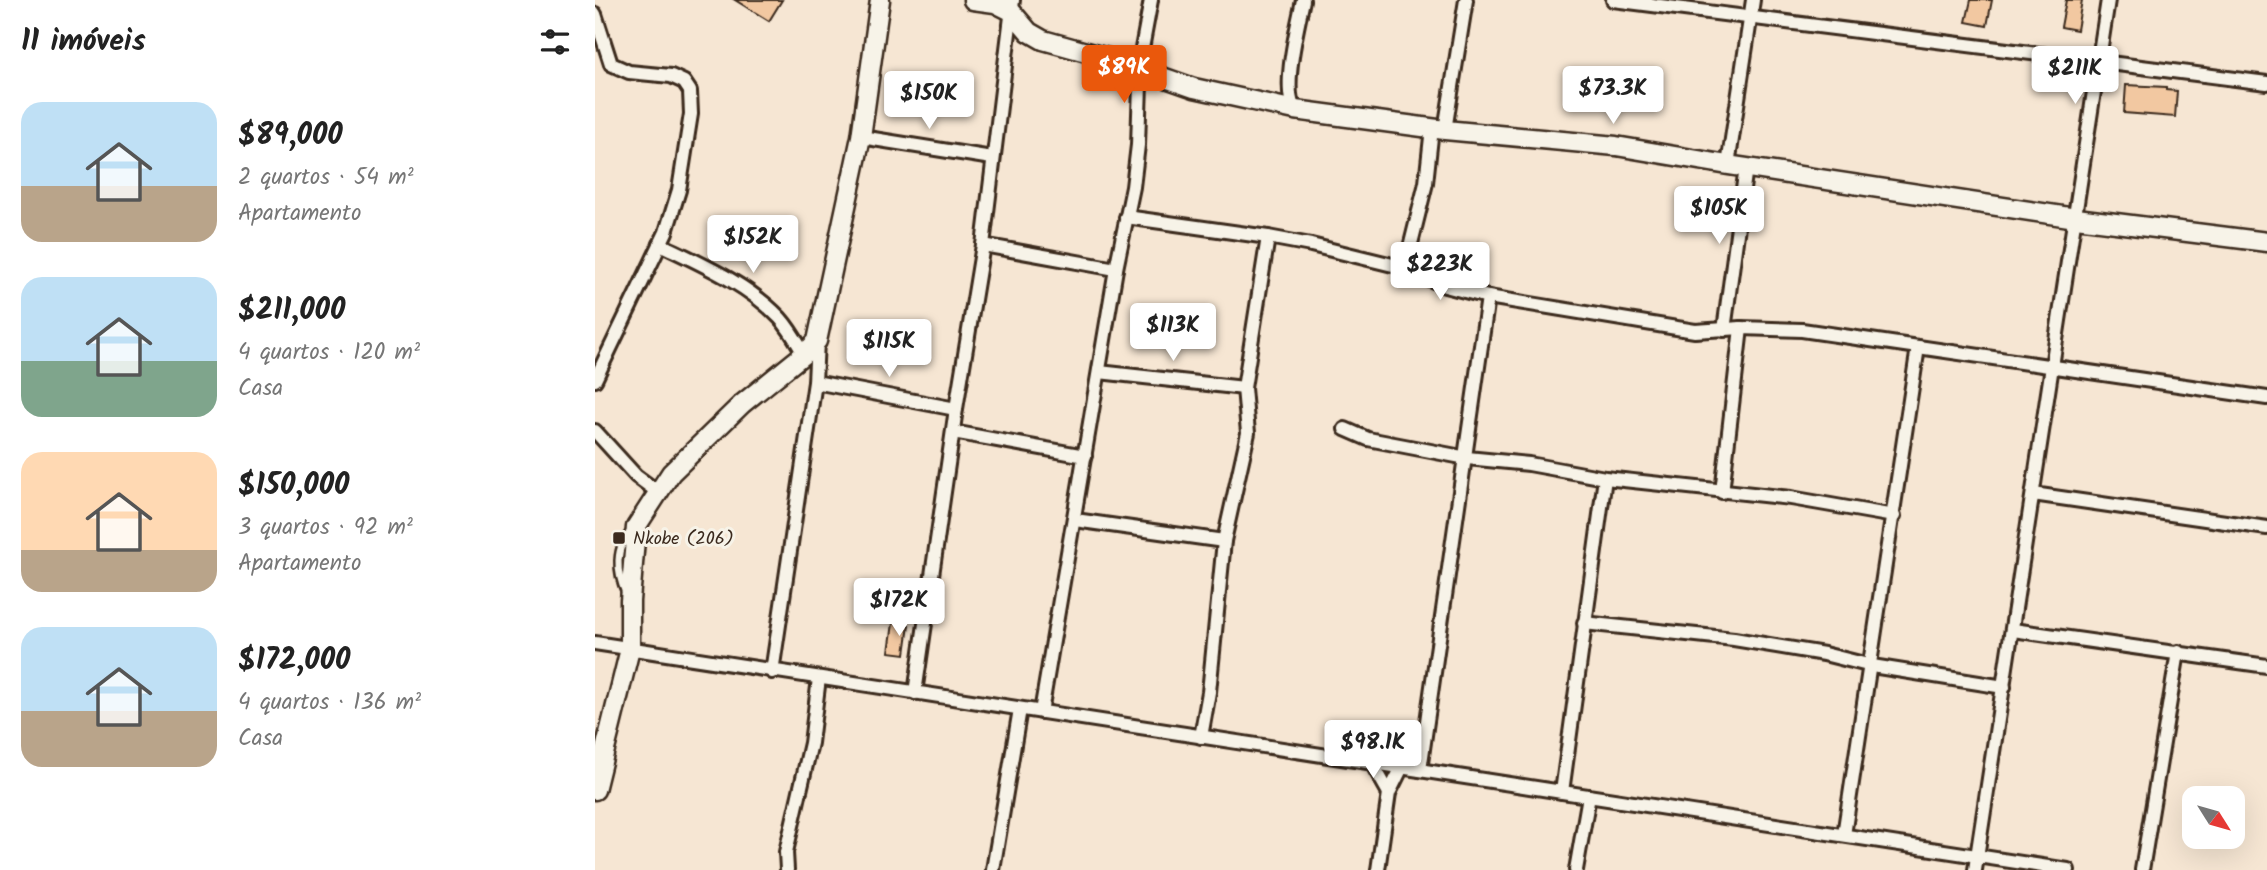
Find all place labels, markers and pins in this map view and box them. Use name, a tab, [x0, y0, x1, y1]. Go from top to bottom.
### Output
pin: $89K	[1083, 46, 1165, 105]
pin: $211K	[2026, 46, 2124, 106]
pin: $73.3K	[1556, 66, 1670, 126]
pin: $150K	[880, 72, 978, 131]
pin: $105K	[1670, 187, 1768, 246]
pin: $152K	[704, 216, 802, 275]
pin: $223K	[1391, 243, 1489, 302]
pin: $113K	[1124, 304, 1222, 363]
pin: $115K	[840, 320, 938, 379]
place label: Nkobe (206)	[633, 525, 734, 554]
marker: Nkobe (206)	[611, 530, 627, 546]
pin: $172K	[850, 578, 948, 638]
pin: $98.1K	[1316, 720, 1430, 780]

